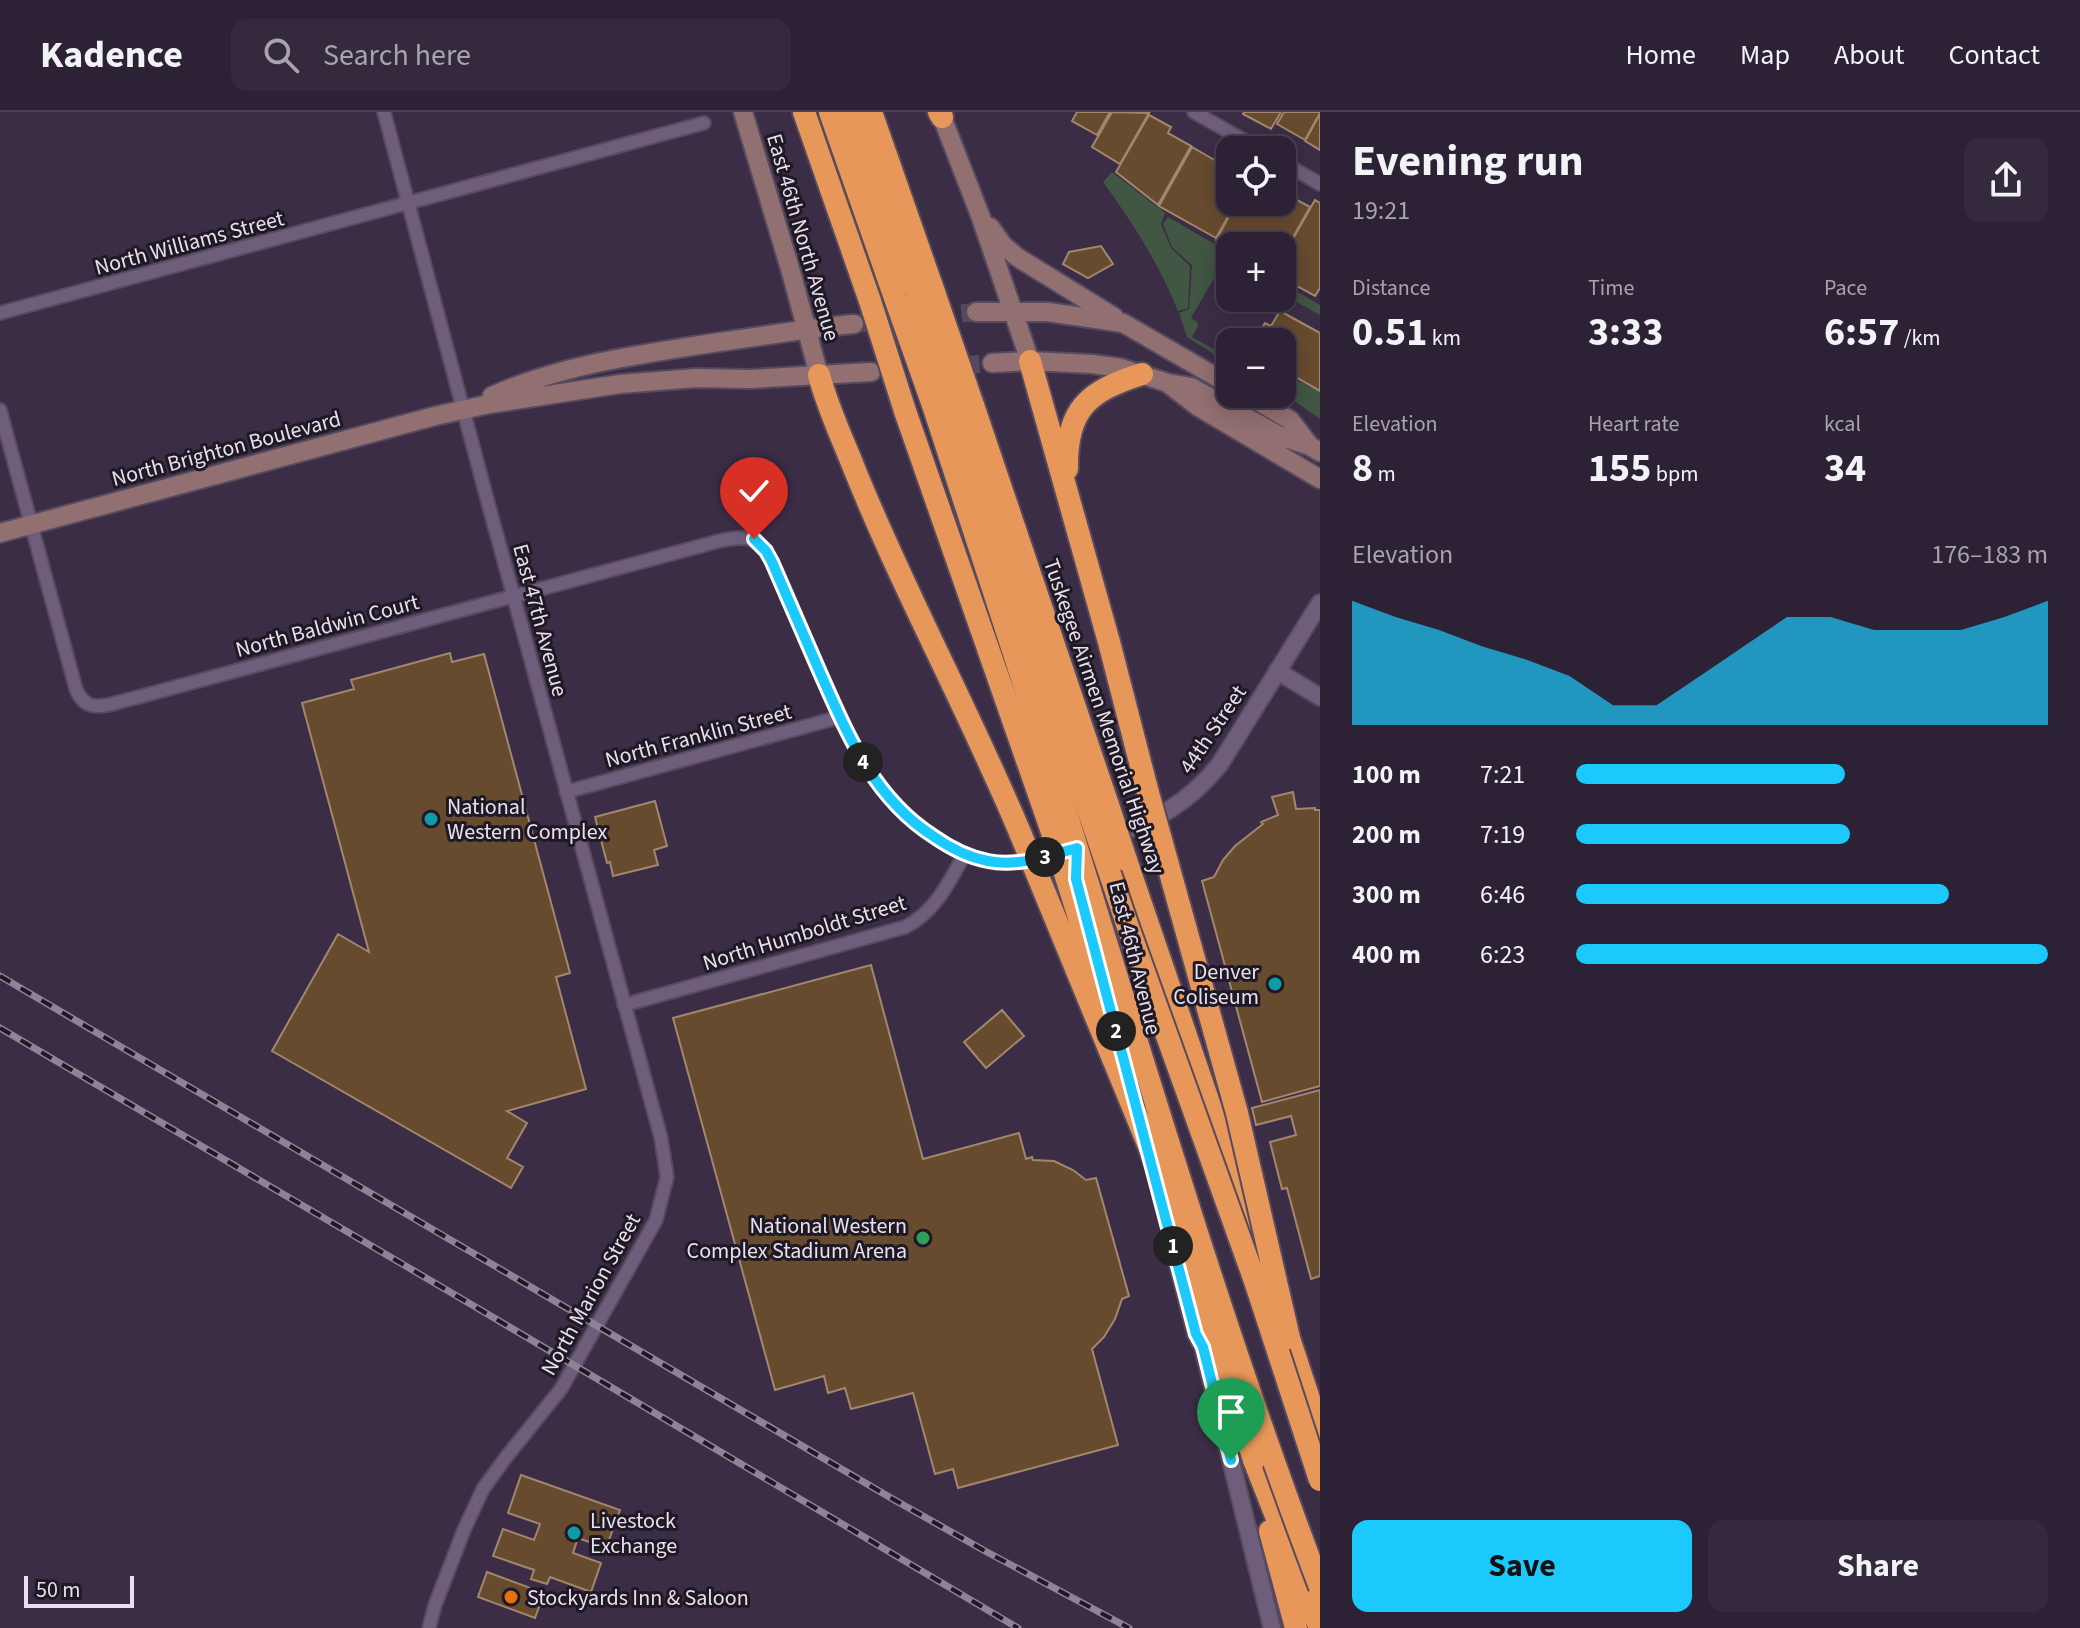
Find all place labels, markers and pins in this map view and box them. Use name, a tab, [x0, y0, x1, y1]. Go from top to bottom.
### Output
pin	[720, 457, 788, 539]
pin: 4	[843, 742, 883, 782]
place label: National Western Complex	[447, 791, 607, 848]
marker: National Western Complex	[422, 810, 440, 828]
pin: 3	[1025, 837, 1065, 877]
place label: Denver Coliseum	[1173, 956, 1259, 1013]
marker: Denver Coliseum	[1266, 975, 1284, 993]
pin: 2	[1096, 1011, 1136, 1051]
place label: National Western Complex Stadium Arena	[687, 1210, 907, 1267]
pin: 1	[1153, 1226, 1193, 1266]
marker: National Western Complex Stadium Arena	[914, 1229, 932, 1247]
pin	[1197, 1378, 1265, 1460]
place label: Livestock Exchange	[590, 1505, 677, 1562]
marker: Livestock Exchange	[565, 1524, 583, 1542]
place label: Stockyards Inn & Saloon	[527, 1582, 749, 1614]
marker: Stockyards Inn & Saloon	[502, 1588, 520, 1606]

